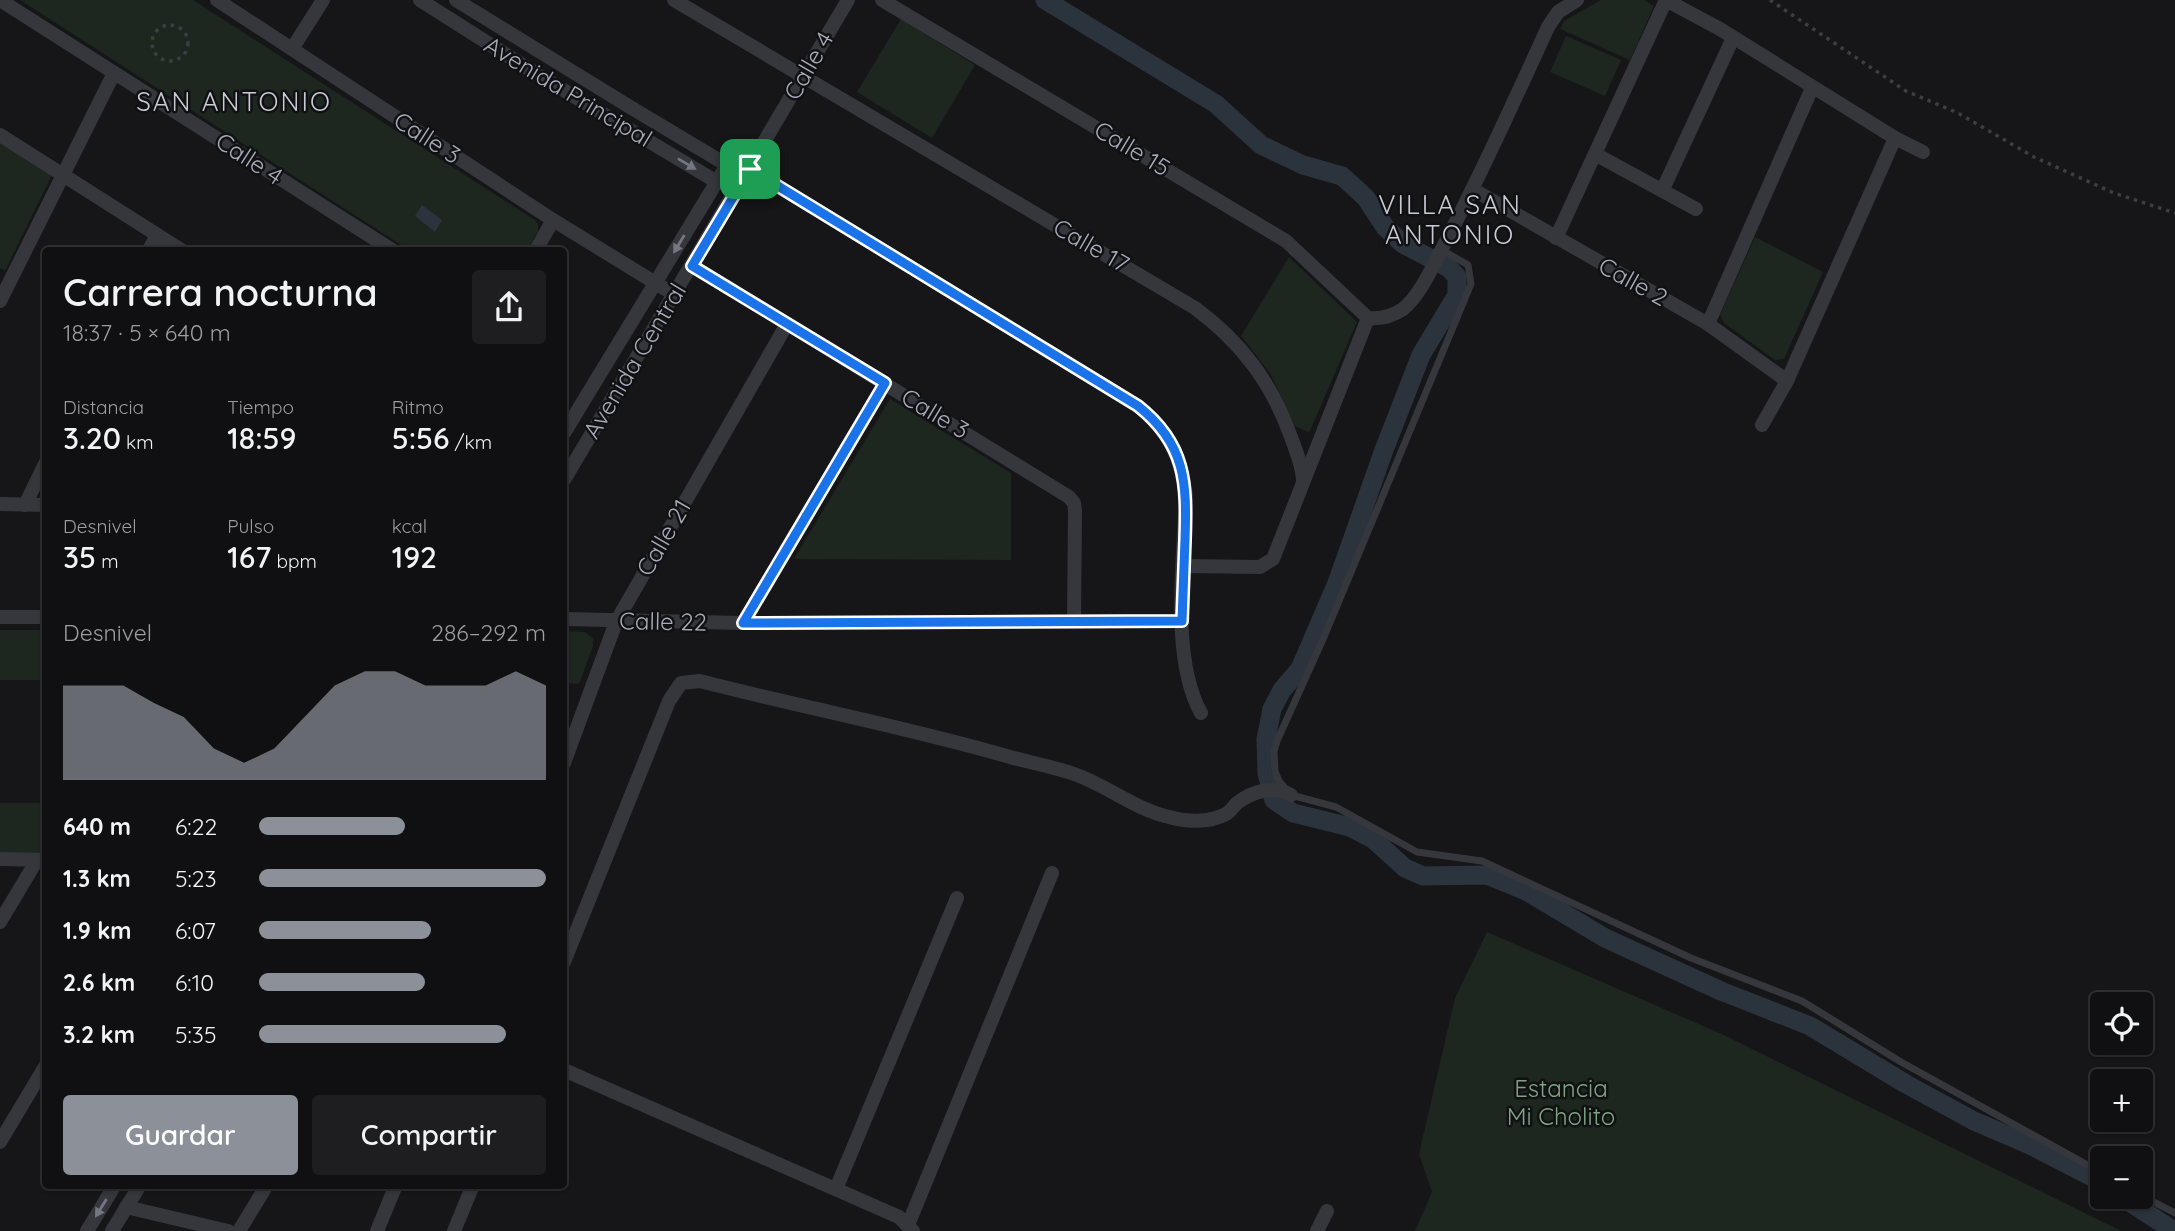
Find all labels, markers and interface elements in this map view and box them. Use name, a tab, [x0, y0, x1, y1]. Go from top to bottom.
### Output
street label: Calle 4	[777, 26, 840, 105]
street label: Avenida Principal	[479, 29, 658, 153]
district label: SAN ANTONIO	[136, 85, 332, 118]
street label: Calle 3	[388, 105, 467, 170]
street label: Calle 15	[1089, 114, 1176, 182]
street label: Calle 4	[210, 125, 289, 191]
pin	[720, 139, 780, 199]
icon: arrive	[731, 150, 769, 188]
one-way arrow	[677, 158, 696, 170]
district label: VILLA SAN ANTONIO	[1378, 188, 1522, 251]
street label: Calle 17	[1048, 212, 1135, 279]
one-way arrow	[673, 235, 686, 254]
street label: Calle 2	[1594, 250, 1673, 312]
text: Carrera nocturna	[63, 268, 378, 316]
button: share	[472, 270, 546, 344]
street label: Avenida Central	[576, 277, 692, 444]
text: 18:37 · 5 × 640 m	[63, 318, 231, 347]
street label: Calle 3	[896, 381, 975, 445]
text: Distancia	[63, 395, 144, 419]
text: Tiempo	[227, 395, 294, 419]
text: Ritmo	[392, 395, 444, 419]
text: 3.20	[63, 419, 121, 457]
text: 18:59	[227, 419, 296, 457]
text: 5:56	[392, 419, 449, 457]
text: km	[121, 430, 154, 454]
text: /km	[449, 430, 492, 454]
street label: Calle 21	[629, 494, 697, 581]
text: Desnivel	[63, 514, 137, 538]
text: Pulso	[227, 514, 274, 538]
text: kcal	[392, 514, 427, 538]
text: 35	[63, 538, 96, 576]
text: 167	[227, 538, 271, 576]
text: 192	[392, 538, 437, 576]
text: m	[96, 549, 119, 573]
text: bpm	[271, 549, 317, 573]
street label: Calle 22	[619, 605, 707, 637]
text: Desnivel	[63, 618, 152, 647]
text: 286–292 m	[431, 618, 546, 647]
text: 640 m	[63, 812, 131, 841]
text: 6:22	[175, 812, 217, 841]
text: 1.3 km	[63, 864, 131, 893]
text: 5:23	[175, 864, 217, 893]
text: 1.9 km	[63, 916, 131, 945]
text: 6:07	[175, 916, 216, 945]
text: 2.6 km	[63, 968, 135, 997]
text: 6:10	[175, 968, 214, 997]
map controls	[2090, 992, 2153, 1209]
button: locate	[2090, 992, 2153, 1055]
text: 3.2 km	[63, 1020, 135, 1049]
text: 5:35	[175, 1020, 216, 1049]
button: +	[2090, 1069, 2153, 1132]
park label: Estancia Mi Cholito	[1507, 1073, 1615, 1131]
button: Guardar	[63, 1095, 298, 1175]
button: Compartir	[312, 1095, 546, 1175]
button: −	[2090, 1146, 2153, 1209]
one-way arrow	[95, 1198, 108, 1218]

